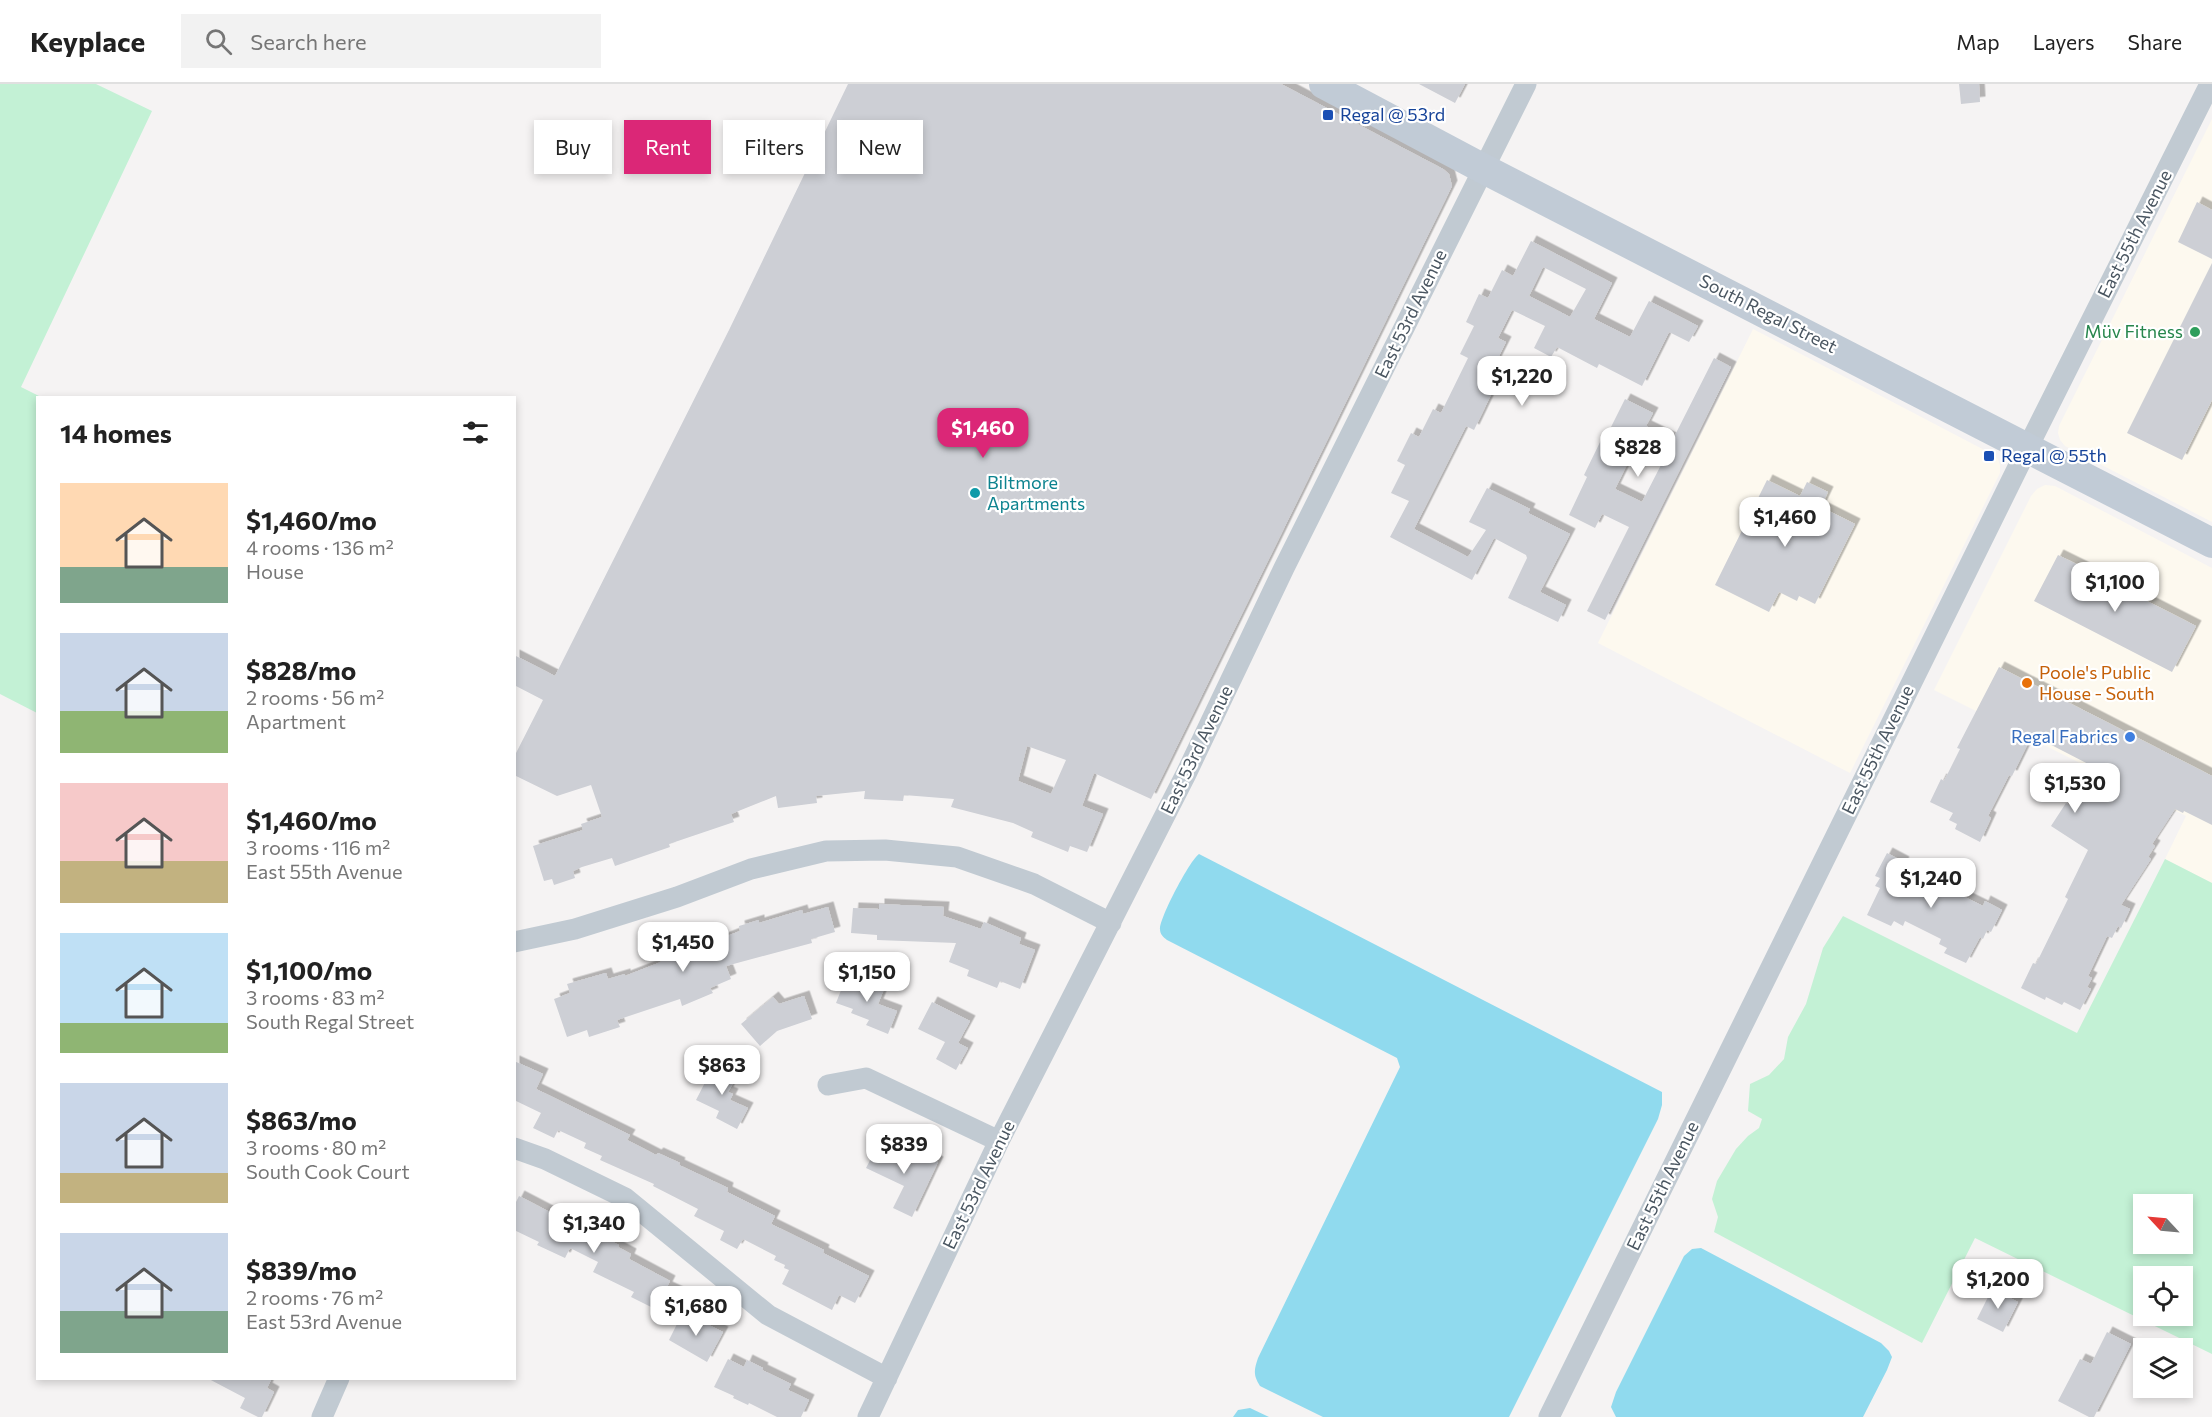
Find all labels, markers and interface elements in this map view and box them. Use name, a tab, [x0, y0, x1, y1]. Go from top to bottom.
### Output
search box	[181, 14, 601, 68]
text: Keyplace	[30, 24, 145, 58]
icon: search	[202, 25, 235, 58]
text: Search here	[250, 28, 367, 55]
text: Map	[1956, 29, 2000, 54]
text: Layers	[2033, 29, 2095, 54]
text: Share	[2128, 29, 2182, 54]
place label: Regal @ 53rd	[1340, 103, 1445, 125]
marker: Regal @ 53rd	[1321, 108, 1335, 122]
chip: Buy	[534, 120, 612, 174]
chip: Rent	[624, 120, 711, 174]
chip: Filters	[723, 120, 825, 174]
chip: New	[837, 120, 923, 174]
street label: East 55th Avenue	[2092, 166, 2176, 301]
street label: East 53rd Avenue	[1369, 246, 1451, 381]
street label: South Regal Street	[1696, 269, 1841, 357]
place label: Müv Fitness	[2085, 320, 2183, 342]
marker: Müv Fitness	[2188, 325, 2202, 339]
pin: $1,220	[1473, 356, 1571, 407]
text: $1,220	[1491, 363, 1553, 387]
pin: $1,460	[934, 408, 1032, 459]
text: $1,460	[951, 415, 1015, 439]
icon: filters	[459, 416, 492, 449]
text: 14 homes	[60, 417, 172, 448]
pin: $828	[1602, 427, 1674, 478]
text: $828	[1614, 434, 1662, 458]
place label: Regal @ 55th	[2001, 444, 2107, 466]
marker: Regal @ 55th	[1982, 449, 1996, 463]
place label: Biltmore Apartments	[987, 471, 1085, 514]
marker: Biltmore Apartments	[968, 486, 982, 500]
pin: $1,460	[1736, 497, 1834, 548]
text: $1,460/mo	[246, 504, 377, 535]
text: $1,460	[1753, 504, 1817, 528]
icon: home	[108, 507, 180, 579]
text: 4 rooms · 136 m²	[246, 535, 394, 559]
text: House	[246, 559, 304, 583]
pin: $1,100	[2066, 562, 2164, 613]
text: $1,100	[2085, 569, 2145, 593]
text: $828/mo	[246, 654, 356, 685]
icon: home	[108, 657, 180, 729]
place label: Poole's Public House - South	[2039, 661, 2155, 704]
marker: Poole's Public House - South	[2020, 676, 2034, 690]
street label: East 55th Avenue	[1836, 681, 1918, 818]
street label: East 53rd Avenue	[1155, 682, 1237, 817]
text: 2 rooms · 56 m²	[246, 685, 384, 709]
text: Apartment	[246, 709, 346, 733]
place label: Regal Fabrics	[2011, 725, 2118, 747]
marker: Regal Fabrics	[2123, 730, 2137, 744]
pin: $1,530	[2026, 763, 2124, 814]
text: $1,530	[2044, 770, 2106, 794]
text: $1,460/mo	[246, 804, 377, 835]
icon: home	[108, 807, 180, 879]
text: 3 rooms · 116 m²	[246, 835, 390, 859]
pin: $1,240	[1882, 858, 1980, 909]
text: East 55th Avenue	[246, 859, 403, 883]
text: $1,240	[1900, 865, 1962, 889]
pin: $1,450	[634, 922, 732, 973]
text: $1,450	[652, 929, 714, 953]
pin: $1,150	[818, 952, 916, 1003]
text: $1,100/mo	[246, 954, 372, 985]
icon: home	[108, 957, 180, 1029]
text: $1,150	[838, 959, 896, 983]
text: 3 rooms · 83 m²	[246, 985, 385, 1009]
text: South Regal Street	[246, 1009, 414, 1033]
pin: $863	[686, 1045, 758, 1096]
text: $863	[698, 1052, 746, 1076]
text: $863/mo	[246, 1104, 357, 1135]
icon: home	[108, 1107, 180, 1179]
street label: East 53rd Avenue	[937, 1117, 1019, 1252]
street label: East 55th Avenue	[1621, 1117, 1703, 1254]
pin: $839	[868, 1124, 940, 1175]
text: $839	[880, 1131, 928, 1155]
text: 3 rooms · 80 m²	[246, 1135, 386, 1159]
text: South Cook Court	[246, 1159, 410, 1183]
north arrow	[2133, 1194, 2193, 1254]
map controls	[2133, 1194, 2193, 1398]
pin: $1,340	[545, 1203, 643, 1254]
text: $1,340	[563, 1210, 625, 1234]
text: $839/mo	[246, 1254, 357, 1285]
icon: home	[108, 1257, 180, 1329]
pin: $1,200	[1949, 1259, 2047, 1310]
text: $1,200	[1966, 1266, 2030, 1290]
button: locate	[2133, 1266, 2193, 1326]
text: 2 rooms · 76 m²	[246, 1285, 383, 1309]
pin: $1,680	[647, 1286, 745, 1337]
text: $1,680	[664, 1293, 728, 1317]
text: East 53rd Avenue	[246, 1309, 402, 1333]
button: layers	[2133, 1338, 2193, 1398]

